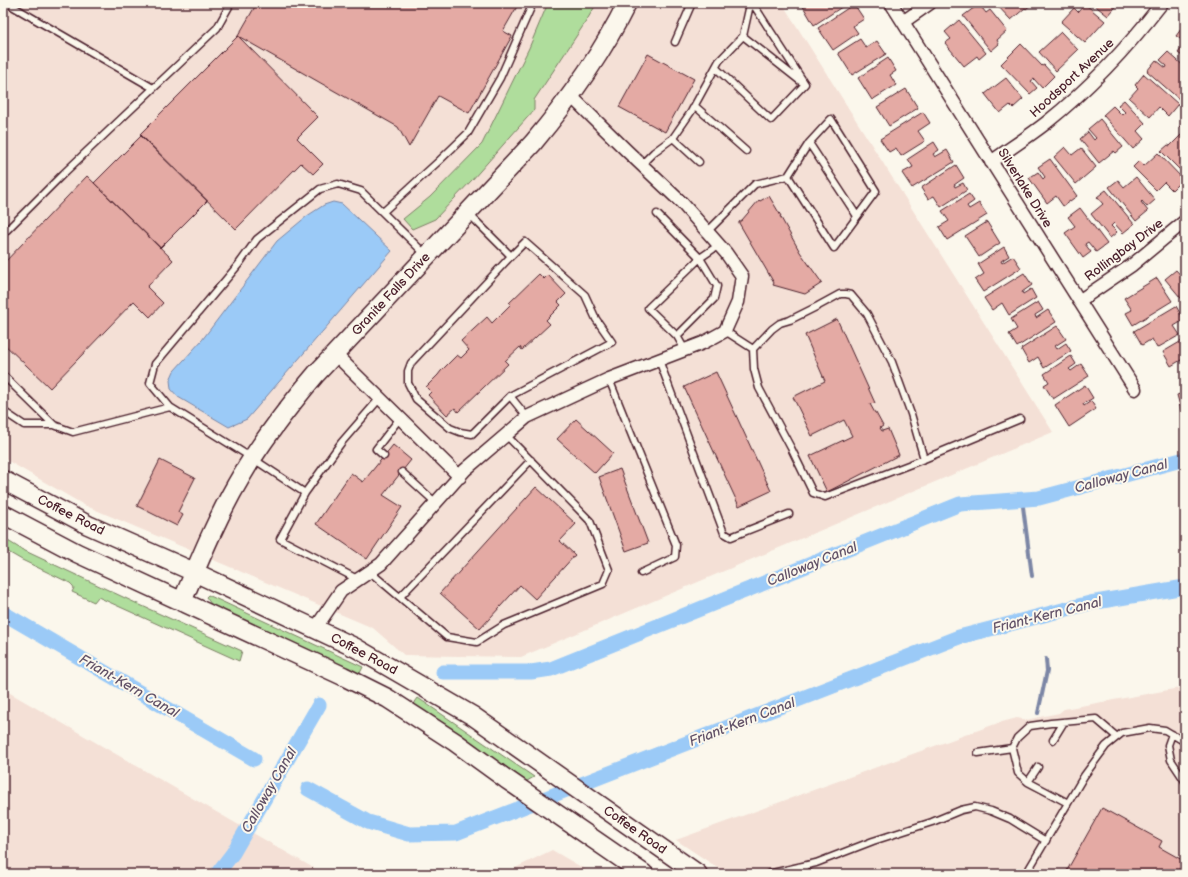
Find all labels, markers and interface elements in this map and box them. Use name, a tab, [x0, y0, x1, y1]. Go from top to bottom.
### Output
street label: Hoodsport Avenue	[1027, 35, 1118, 121]
street label: Silverlake Drive	[994, 145, 1056, 231]
street label: Rollingbay Drive	[1082, 215, 1167, 285]
street label: Granite Falls Drive	[348, 249, 434, 339]
water label: Calloway Canal	[1073, 455, 1170, 497]
street label: Coffee Road	[35, 491, 107, 539]
water label: Calloway Canal	[764, 538, 860, 590]
water label: Friant-Kern Canal	[991, 593, 1104, 637]
street label: Coffee Road	[328, 630, 400, 678]
water label: Friant-Kern Canal	[76, 651, 182, 722]
water label: Friant-Kern Canal	[687, 694, 798, 750]
water label: Calloway Canal	[238, 744, 301, 836]
street label: Coffee Road	[600, 802, 670, 858]

